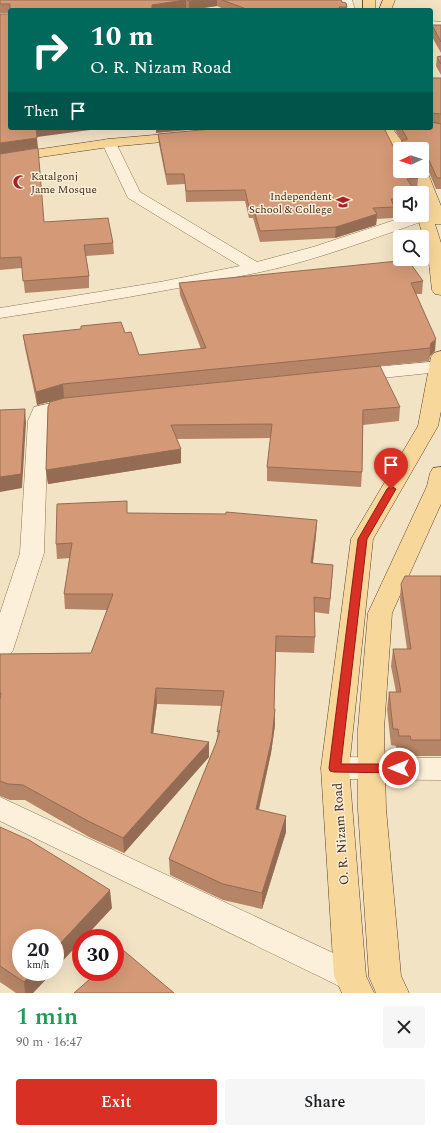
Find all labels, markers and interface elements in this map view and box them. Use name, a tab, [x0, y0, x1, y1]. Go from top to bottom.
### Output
text: 10 m	[90, 15, 154, 58]
icon: right	[24, 24, 76, 76]
text: O. R. Nizam Road	[90, 54, 232, 81]
text: Then	[24, 100, 59, 123]
icon: arrive	[67, 100, 89, 122]
north arrow	[393, 142, 429, 178]
map controls	[393, 142, 429, 266]
place label: Katalgonj Jame Mosque	[31, 168, 97, 198]
mosque icon: Katalgonj Jame Mosque	[12, 174, 28, 190]
button: sound	[393, 186, 429, 222]
place label: Independent School & College	[249, 188, 332, 218]
school or university icon: Independent School & College	[335, 194, 351, 210]
button: search	[393, 230, 429, 266]
pin	[374, 448, 408, 489]
icon: arrive	[380, 454, 402, 476]
position arrow	[378, 747, 420, 789]
street label: O. R. Nizam Road	[327, 782, 355, 886]
speed limit sign: 30	[72, 929, 124, 981]
text: 20	[27, 935, 49, 965]
text: km/h	[27, 957, 49, 973]
text: 1 min	[16, 999, 78, 1035]
button: close	[383, 1006, 425, 1048]
text: 90 m · 16:47	[16, 1032, 82, 1052]
button: Exit	[16, 1079, 217, 1125]
button: Share	[225, 1079, 425, 1125]

